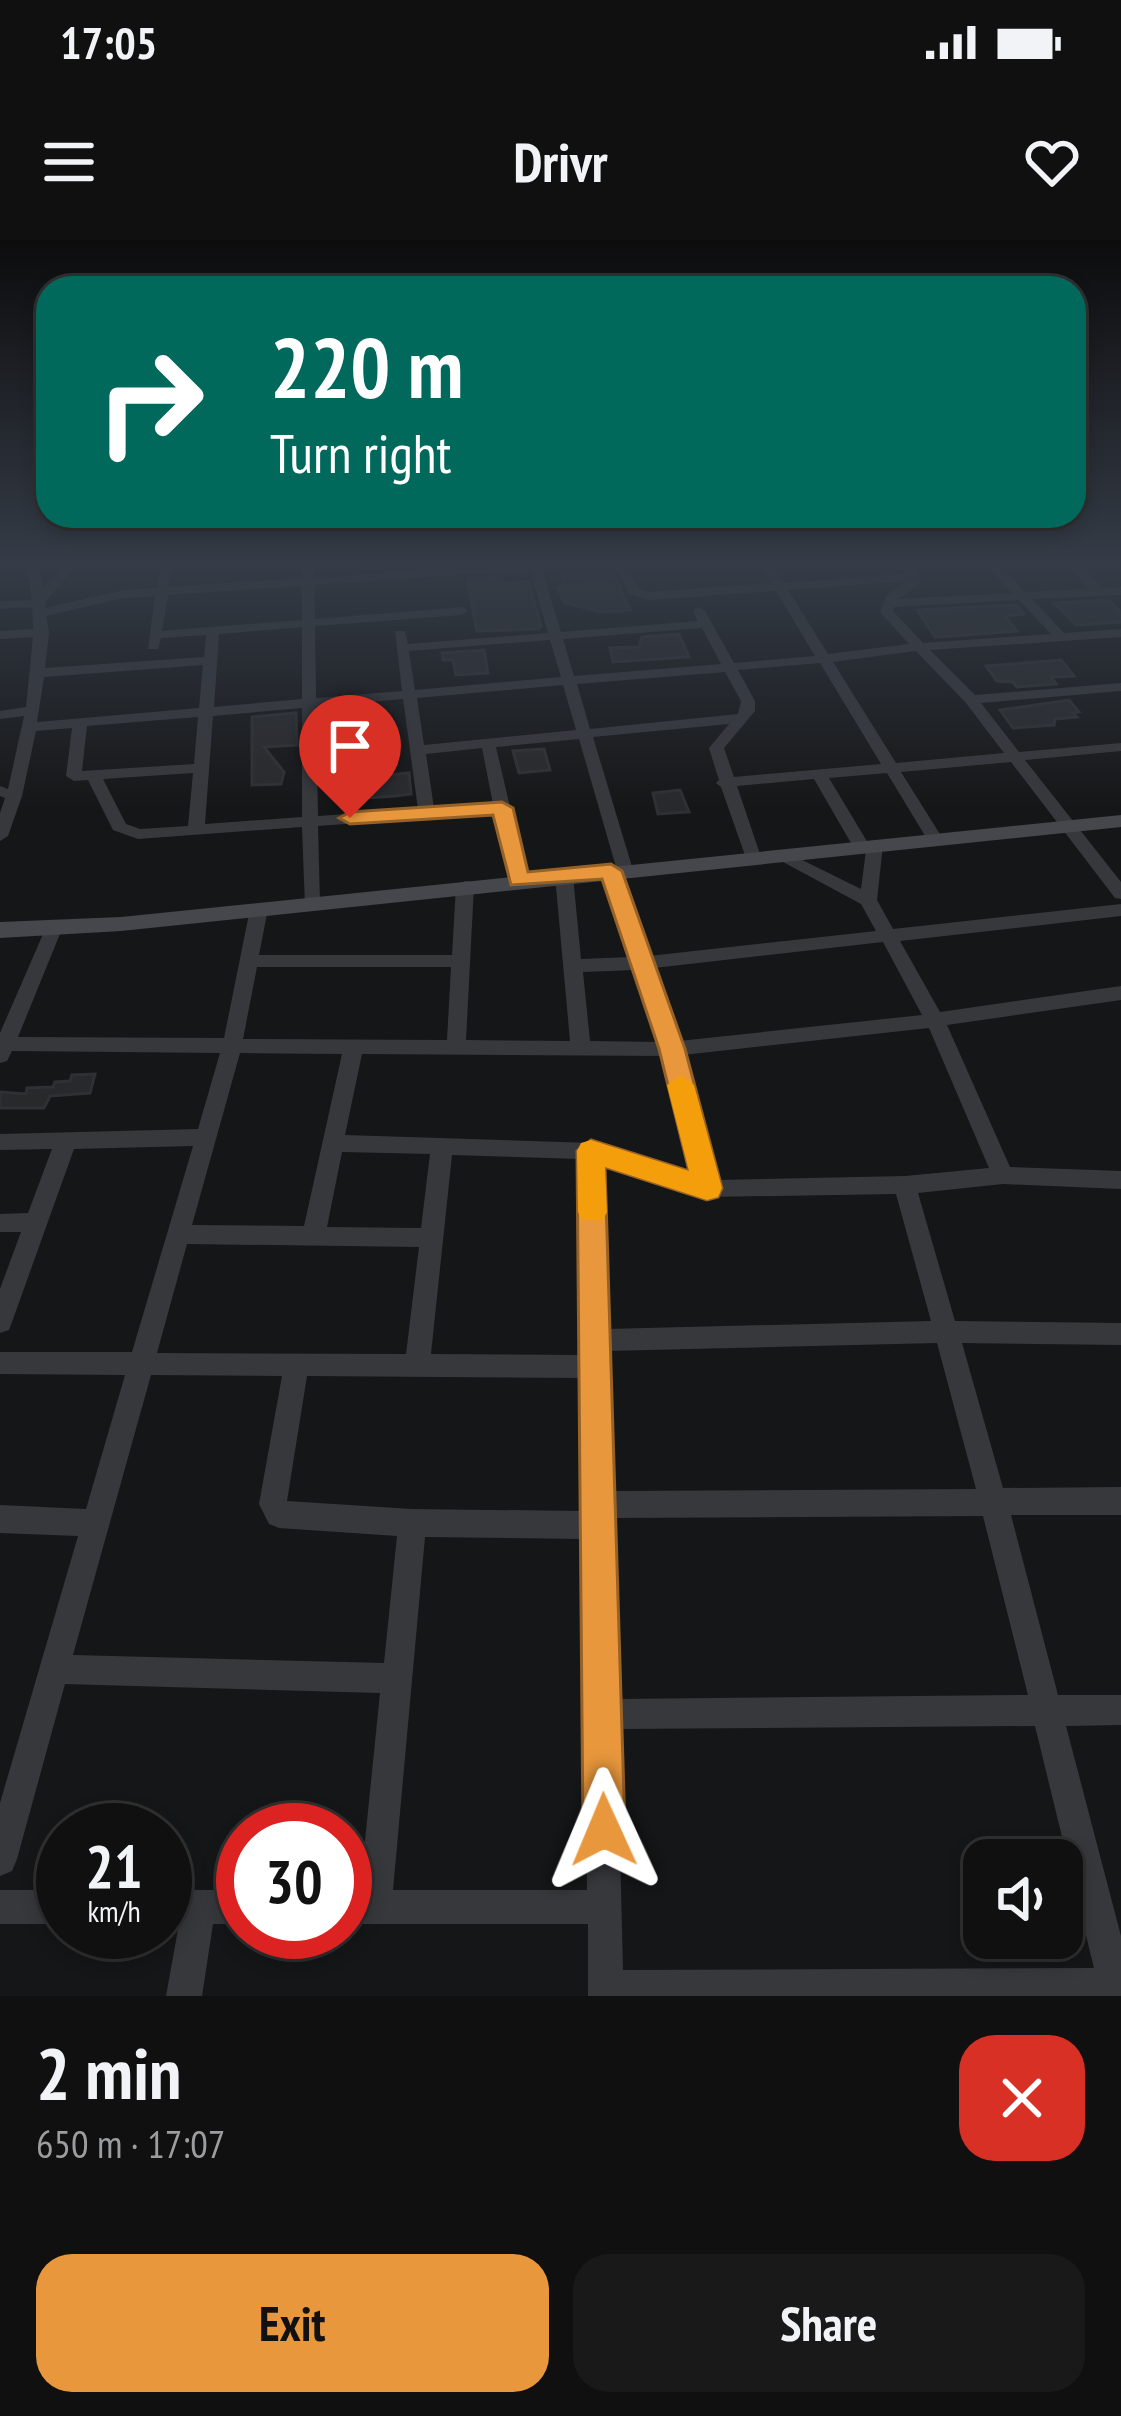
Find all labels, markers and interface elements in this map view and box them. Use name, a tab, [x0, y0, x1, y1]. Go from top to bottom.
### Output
text: 17:05	[60, 13, 157, 71]
text: Drivr	[513, 127, 608, 197]
icon: menu	[36, 129, 102, 195]
icon: heart	[1019, 129, 1085, 195]
text: 220 m	[270, 312, 463, 421]
icon: right	[72, 324, 228, 480]
text: Turn right	[270, 418, 451, 488]
pin	[299, 695, 401, 818]
icon: arrive	[317, 713, 383, 779]
position arrow	[541, 1767, 667, 1893]
speed limit sign: 30	[216, 1803, 372, 1959]
text: 21	[85, 1827, 143, 1905]
map controls	[963, 1839, 1083, 1959]
button: sound	[963, 1839, 1083, 1959]
text: km/h	[87, 1891, 141, 1930]
text: 2 min	[36, 2026, 181, 2119]
button: close	[959, 2035, 1085, 2161]
text: 650 m · 17:07	[36, 2118, 225, 2169]
button: Exit	[36, 2254, 549, 2392]
button: Share	[573, 2254, 1085, 2392]

